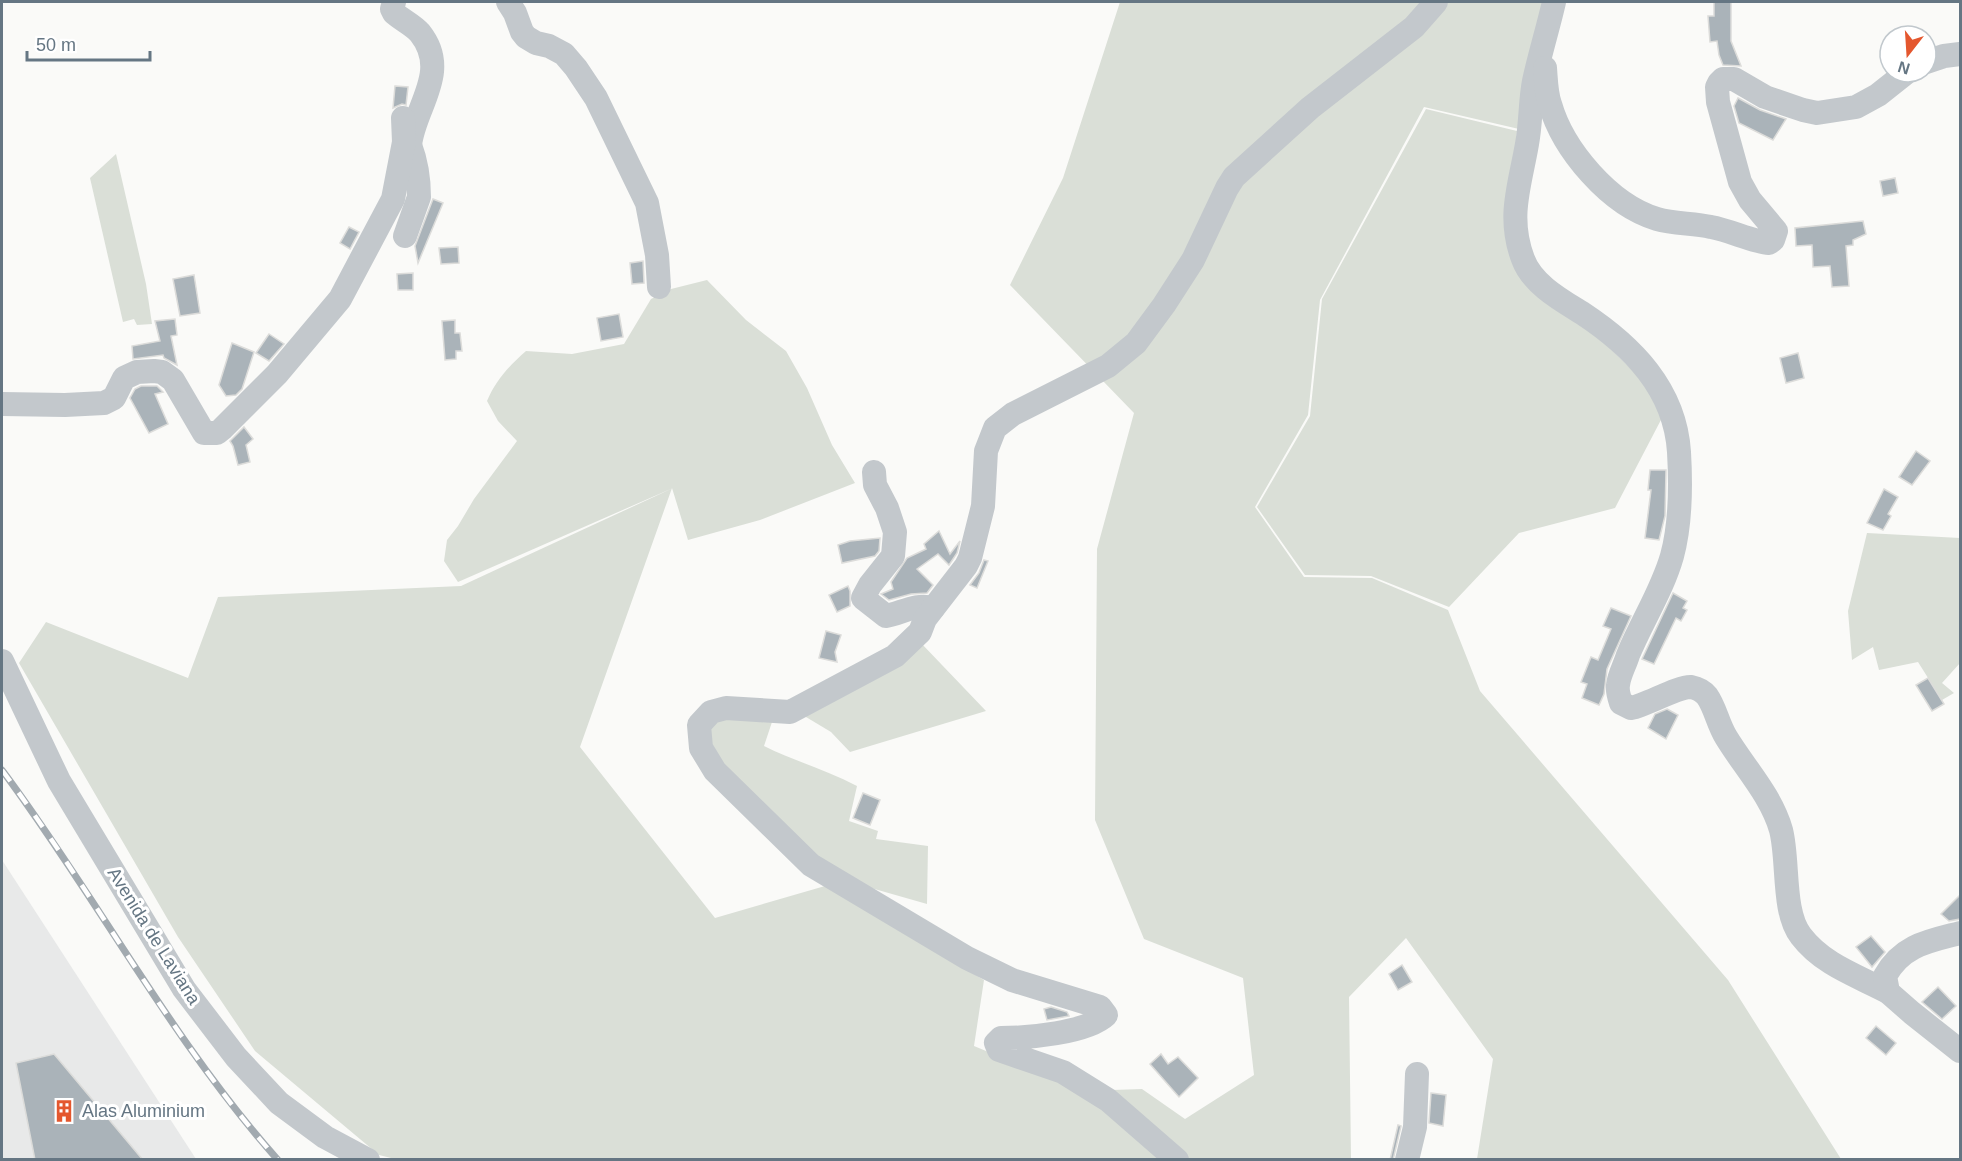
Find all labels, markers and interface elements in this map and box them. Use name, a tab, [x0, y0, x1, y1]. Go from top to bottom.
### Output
scale bar	[27, 24, 150, 62]
north arrow	[1878, 24, 1938, 84]
text: 50 m	[36, 35, 76, 55]
text: N	[1896, 58, 1912, 78]
street label: Avenida de Laviana	[104, 864, 205, 1009]
building icon: Alas Aluminium	[51, 1098, 77, 1124]
place label: Alas Aluminium	[82, 1101, 205, 1121]

